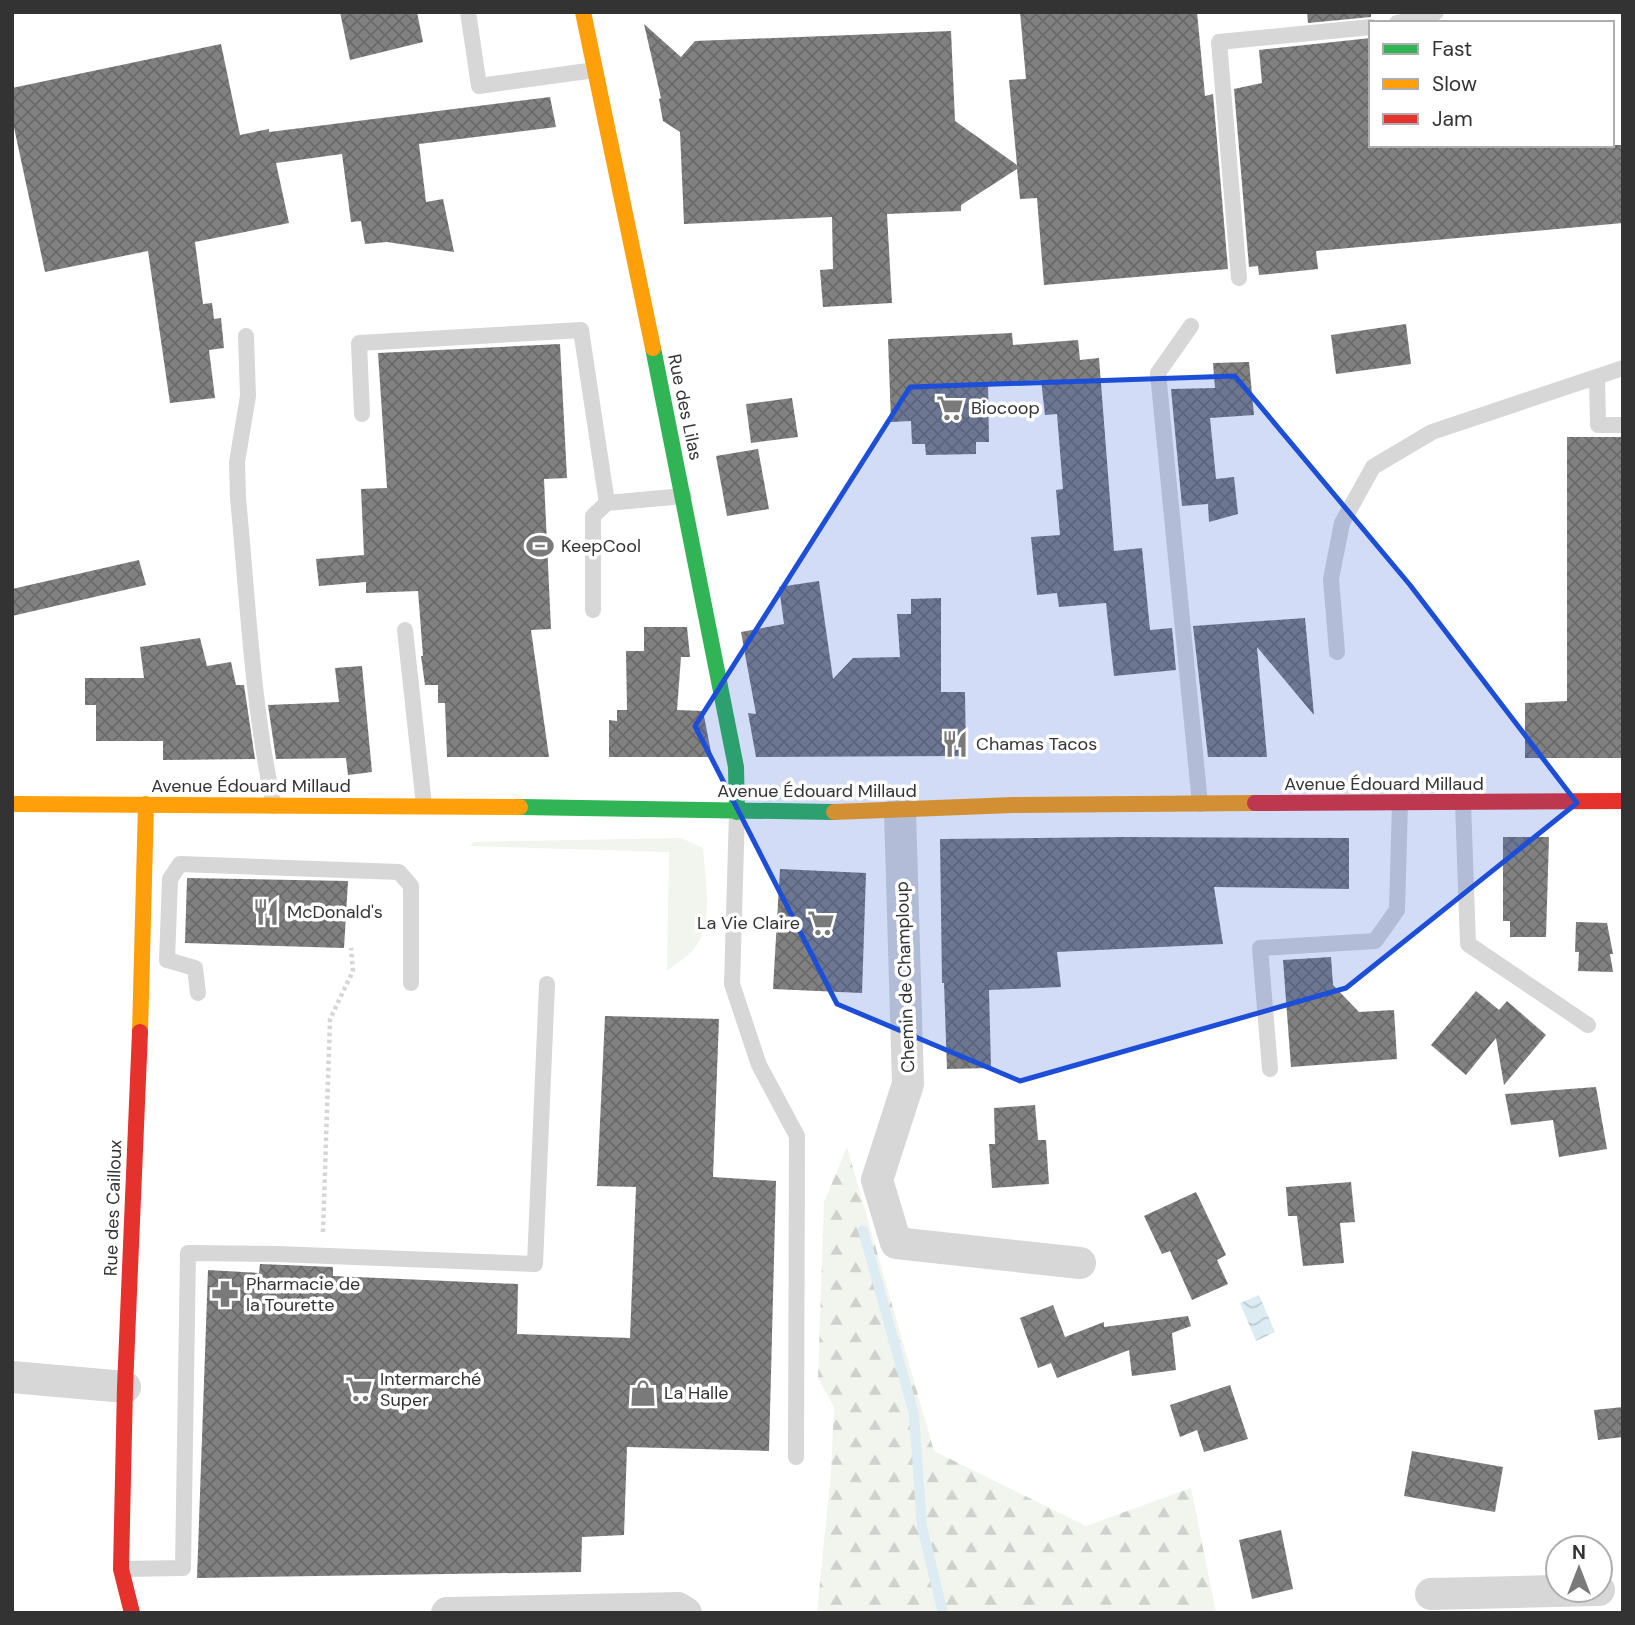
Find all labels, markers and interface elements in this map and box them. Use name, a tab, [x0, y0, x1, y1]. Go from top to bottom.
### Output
legend	[1369, 21, 1614, 147]
text: Fast	[1432, 35, 1472, 63]
text: Slow	[1432, 70, 1477, 98]
text: Jam	[1432, 105, 1473, 133]
street label: Rue des Lilas	[662, 352, 708, 462]
supermarket icon: Biocoop	[935, 393, 965, 423]
place label: Biocoop	[971, 396, 1040, 420]
sports icon: KeepCool	[525, 531, 555, 561]
place label: KeepCool	[561, 534, 641, 558]
restaurant icon: Chamas Tacos	[940, 729, 970, 759]
place label: Chamas Tacos	[976, 732, 1097, 756]
street label: Avenue Édouard Millaud	[1284, 772, 1484, 796]
street label: Avenue Édouard Millaud	[151, 774, 351, 798]
street label: Avenue Édouard Millaud	[717, 779, 917, 803]
street label: Chemin de Champloup	[890, 881, 920, 1073]
restaurant icon: McDonald's	[251, 897, 281, 927]
place label: McDonald's	[287, 900, 383, 924]
supermarket icon: La Vie Claire	[806, 908, 836, 938]
place label: La Vie Claire	[697, 911, 800, 935]
street label: Rue des Cailloux	[99, 1139, 127, 1277]
place label: Pharmacie de la Tourette	[246, 1272, 360, 1317]
pharmacy icon: Pharmacie de la Tourette	[210, 1279, 240, 1309]
place label: Intermarché Super	[380, 1367, 481, 1412]
supermarket icon: Intermarché Super	[344, 1374, 374, 1404]
shop icon: La Halle	[628, 1378, 658, 1408]
place label: La Halle	[664, 1381, 728, 1405]
north arrow	[1544, 1534, 1614, 1604]
text: N	[1572, 1540, 1586, 1565]

